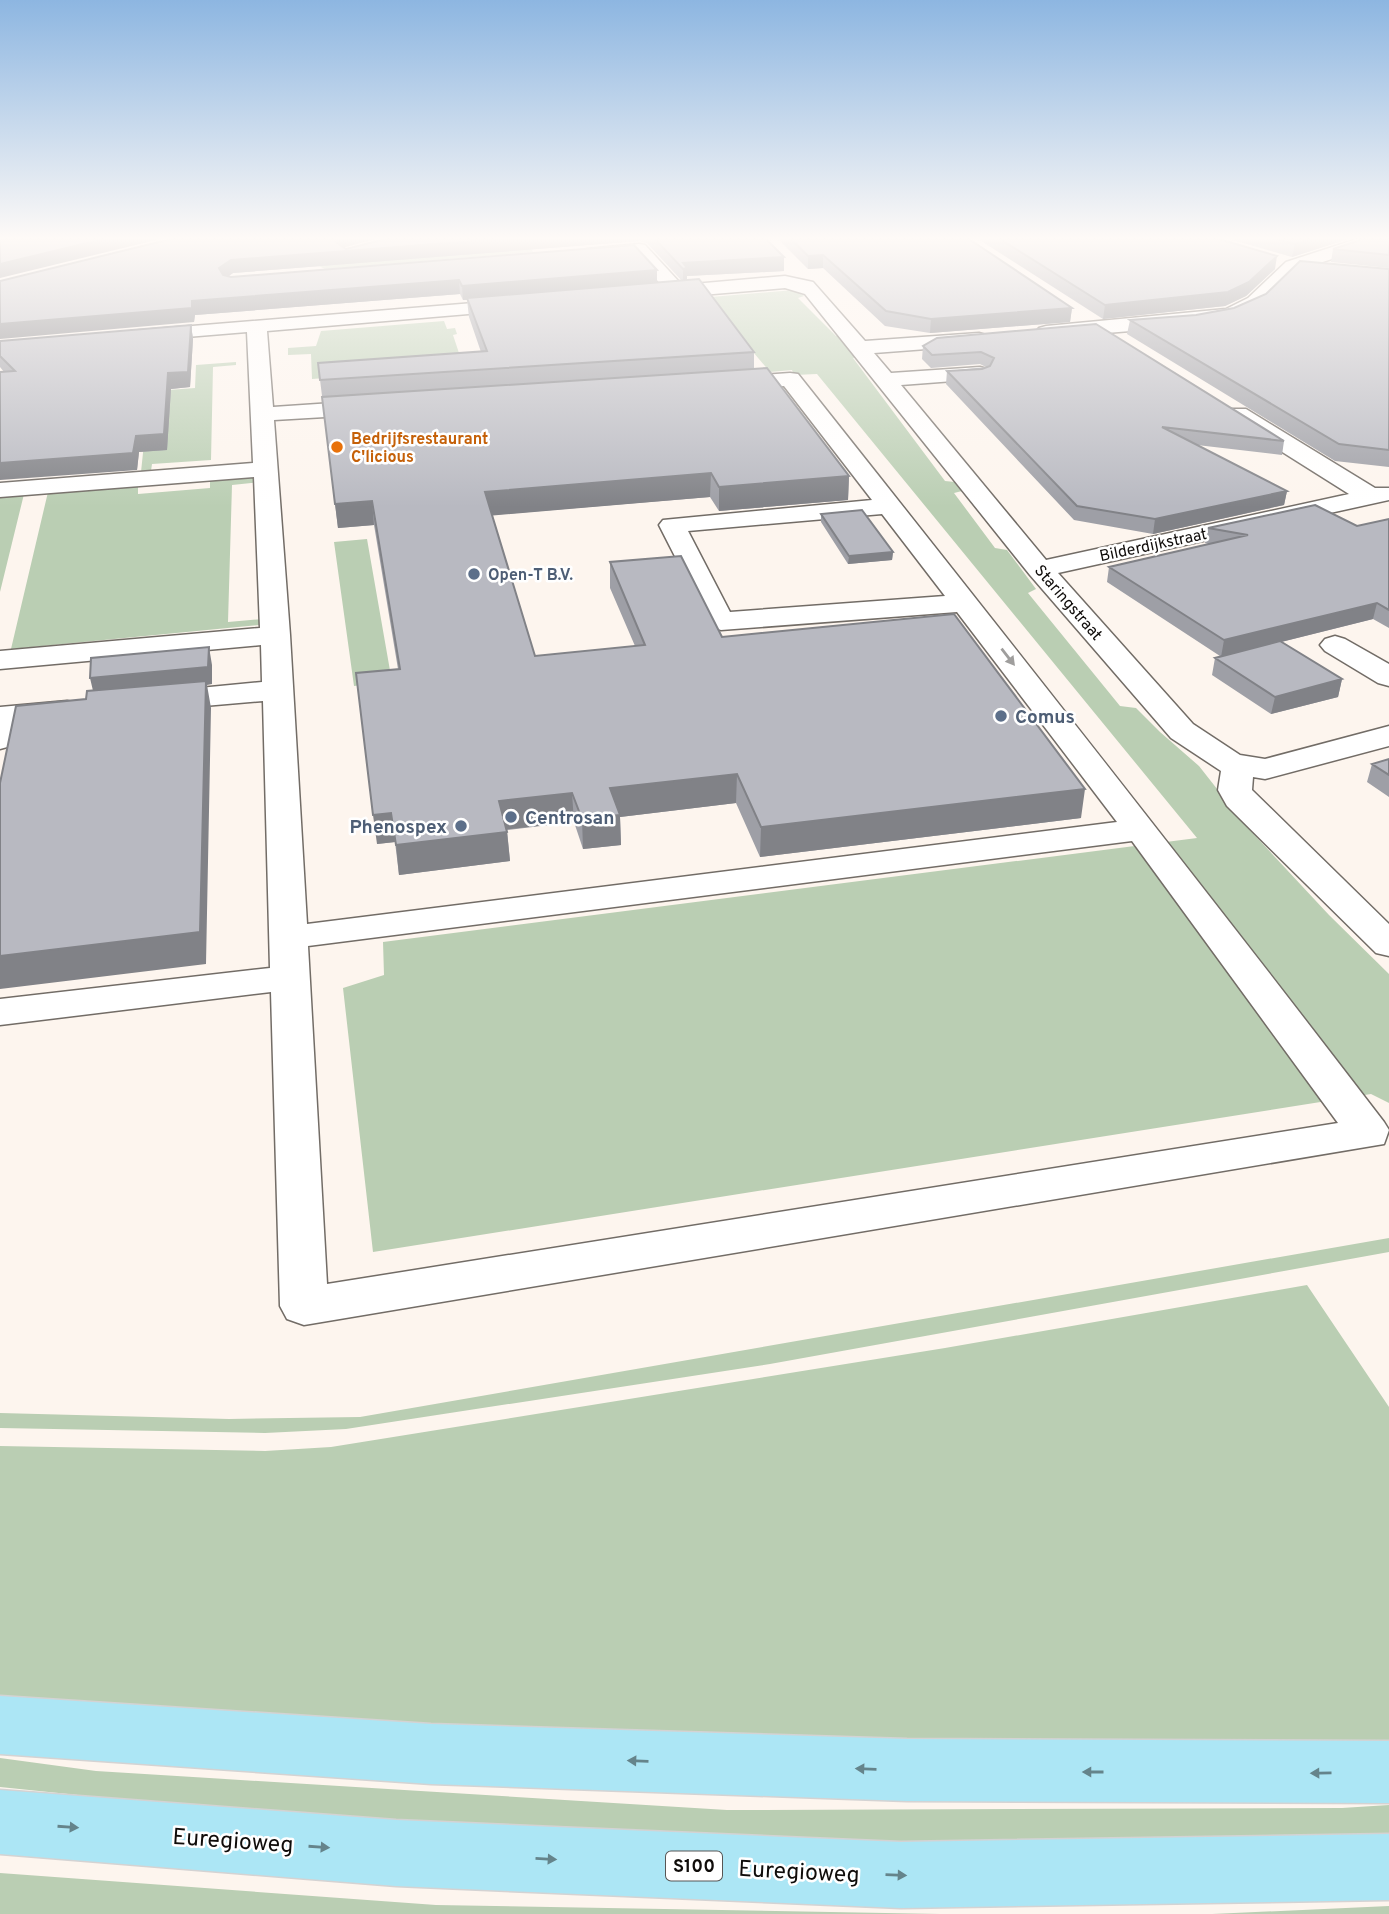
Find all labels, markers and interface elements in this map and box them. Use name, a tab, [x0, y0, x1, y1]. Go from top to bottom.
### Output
place label: Bedrijfsrestaurant C'licious	[351, 430, 488, 468]
marker: Bedrijfsrestaurant C'licious	[329, 439, 345, 455]
street label: Bilderdijkstraat	[1098, 525, 1209, 567]
street label: Staringstraat	[1029, 561, 1106, 645]
marker: Open-T B.V.	[466, 566, 482, 582]
place label: Open-T B.V.	[488, 566, 573, 586]
one-way arrow	[1000, 647, 1015, 665]
place label: Comus	[1015, 706, 1075, 730]
marker: Comus	[993, 708, 1009, 724]
place label: Centrosan	[525, 807, 615, 831]
marker: Centrosan	[503, 809, 519, 825]
place label: Phenospex	[349, 816, 447, 840]
marker: Phenospex	[453, 818, 469, 834]
one-way arrow	[627, 1755, 649, 1766]
one-way arrow	[855, 1763, 877, 1774]
one-way arrow	[1082, 1766, 1104, 1777]
one-way arrow	[1310, 1767, 1332, 1779]
one-way arrow	[57, 1822, 79, 1833]
street label: Euregioweg	[171, 1824, 294, 1861]
one-way arrow	[309, 1842, 331, 1853]
road number: S100	[666, 1852, 722, 1880]
one-way arrow	[536, 1854, 558, 1865]
street label: Euregioweg	[737, 1856, 860, 1891]
one-way arrow	[885, 1869, 907, 1880]

